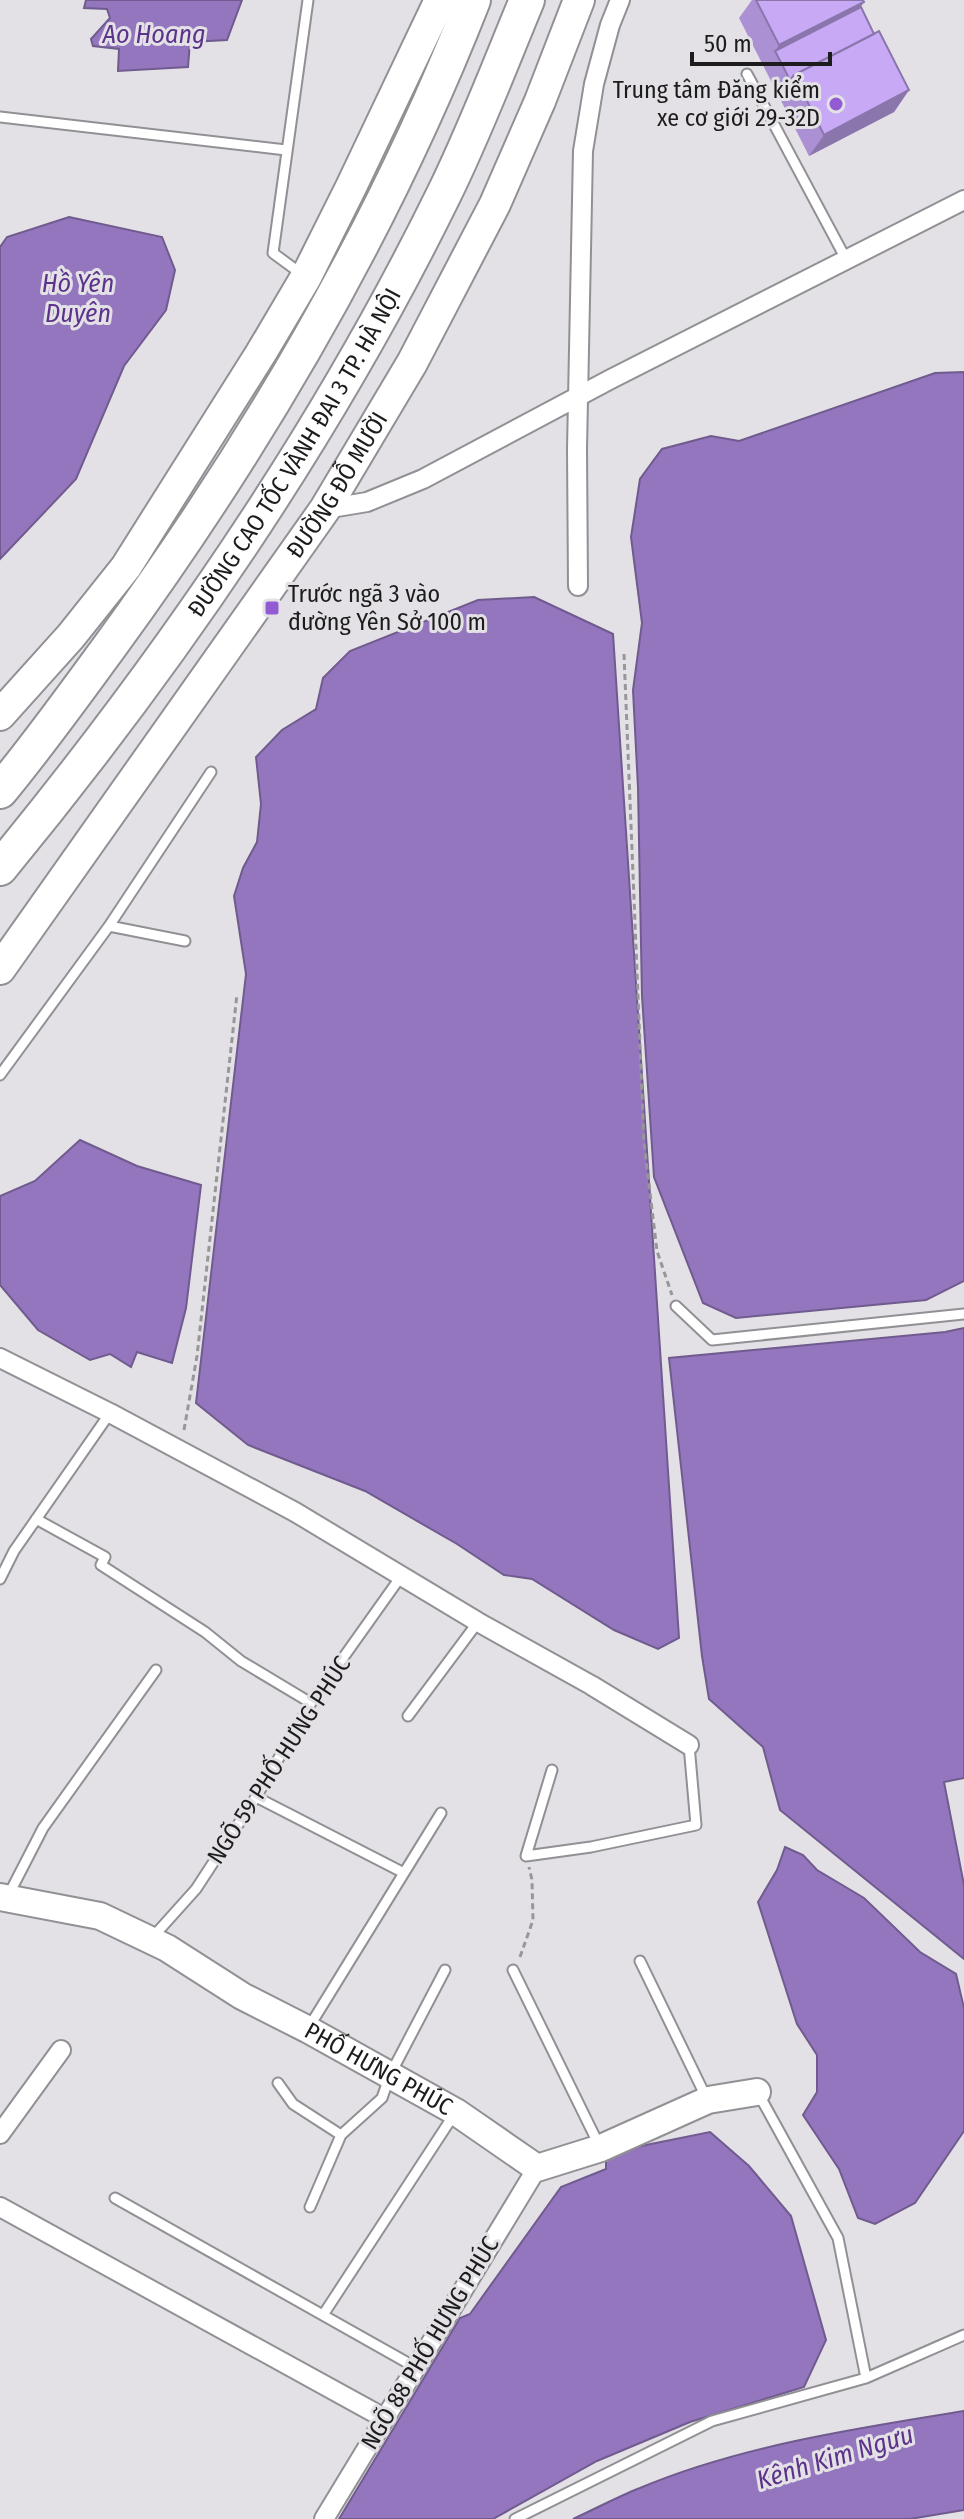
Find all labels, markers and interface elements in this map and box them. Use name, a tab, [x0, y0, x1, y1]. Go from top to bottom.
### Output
scale bar	[692, 16, 830, 66]
water label: Ao Hoang	[101, 19, 206, 50]
text: 50 m	[704, 30, 752, 58]
place label: Trung tâm Đăng kiểm xe cơ giới 29-32D	[613, 74, 820, 132]
marker: Trung tâm Đăng kiểm xe cơ giới 29-32D	[827, 95, 845, 113]
water label: Hồ Yên Duyên	[42, 268, 114, 329]
street label: ĐƯỜNG CAO TỐC VÀNH ĐAI 3 TP. HÀ NỘI	[182, 283, 407, 622]
street label: ĐƯỜNG ĐỖ MƯỜI	[281, 407, 393, 563]
place label: Trước ngã 3 vào đường Yên Sở 100 m	[288, 580, 486, 636]
marker: Trước ngã 3 vào đường Yên Sở 100 m	[263, 599, 281, 617]
street label: NGÕ 59 PHỐ HƯNG PHÚC	[198, 1649, 357, 1869]
street label: PHỐ HƯNG PHÚC	[300, 2017, 457, 2121]
street label: NGÕ 88 PHỐ HƯNG PHÚC	[352, 2229, 505, 2454]
water label: Kênh Kim Ngưu	[753, 2419, 917, 2496]

